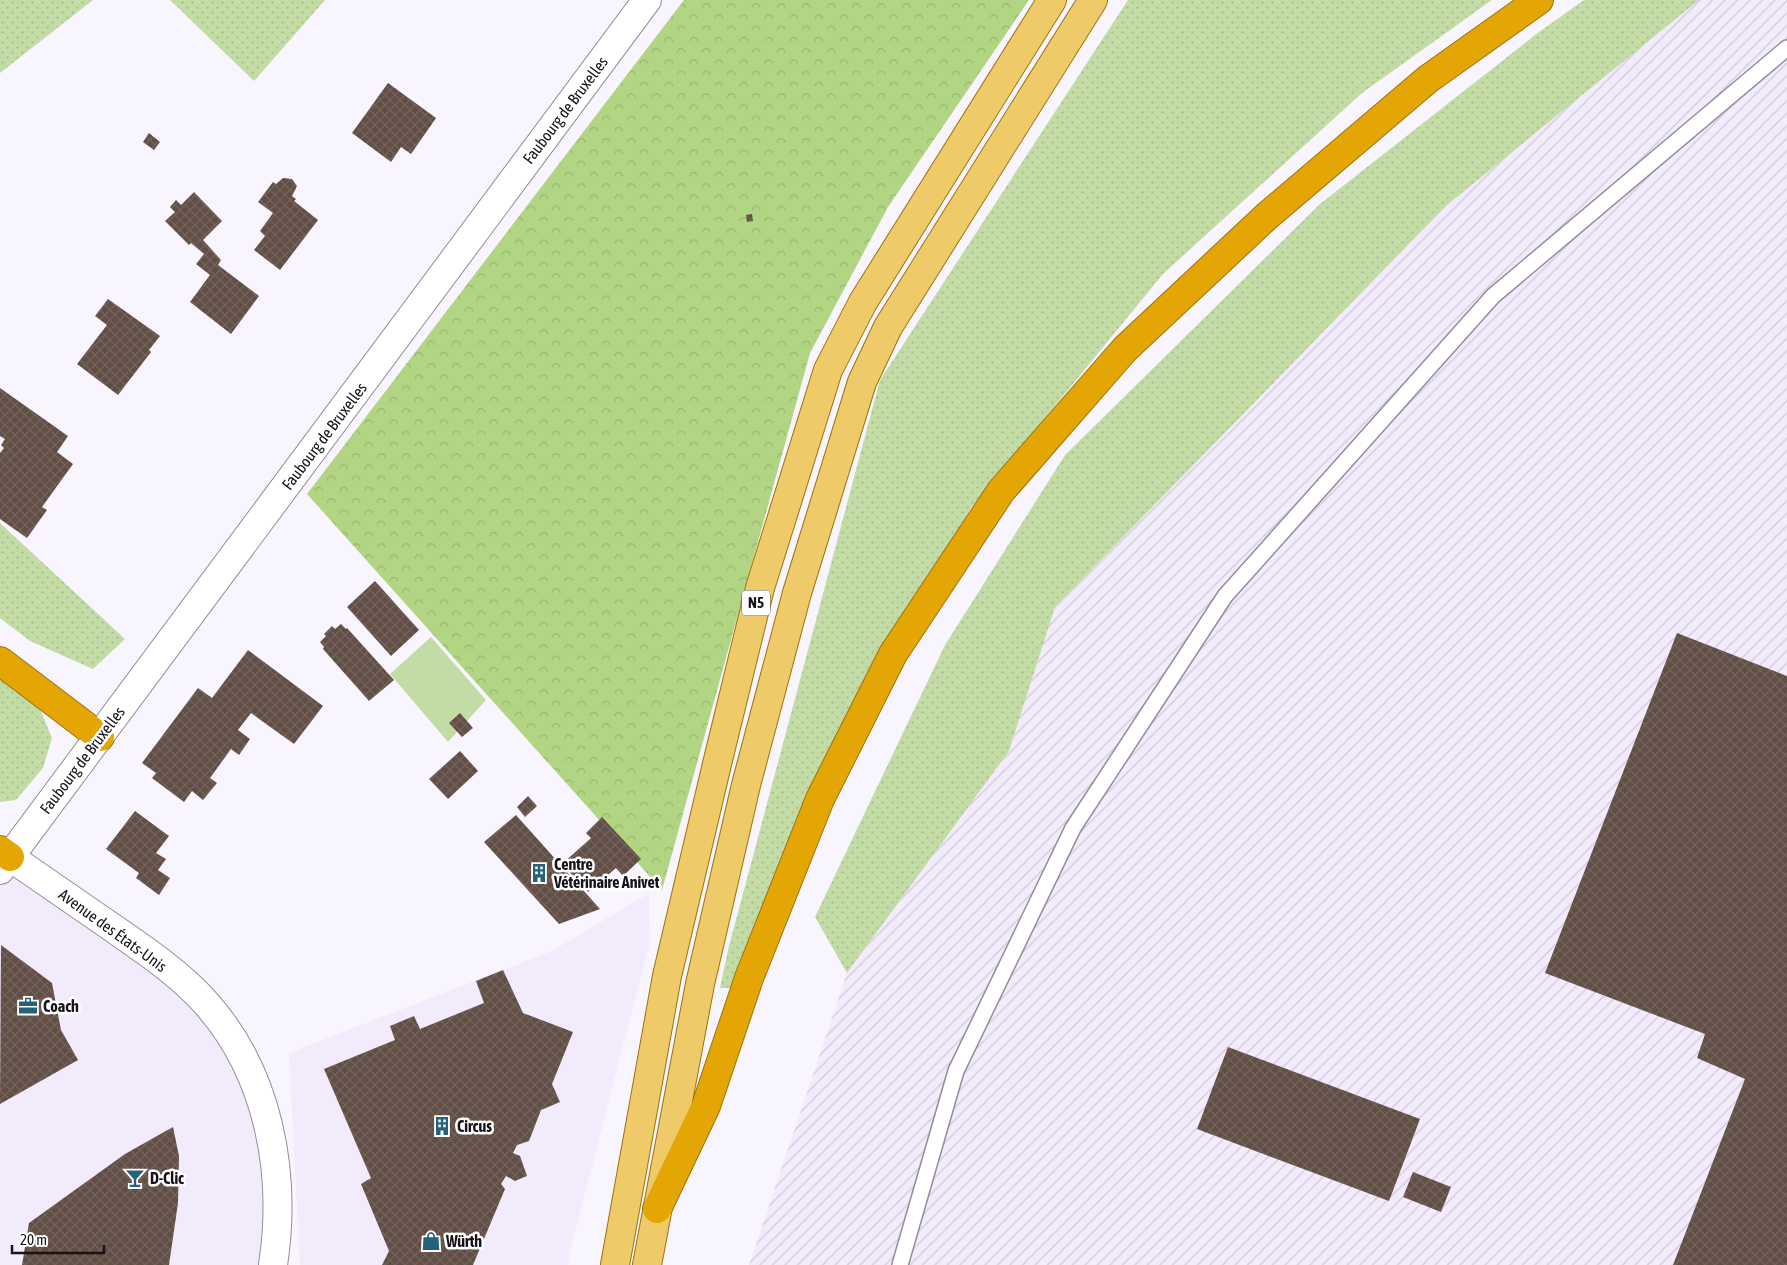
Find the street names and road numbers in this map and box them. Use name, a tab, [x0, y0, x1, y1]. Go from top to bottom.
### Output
street label: Faubourg de Bruxelles	[519, 53, 612, 168]
street label: Faubourg de Bruxelles	[278, 379, 371, 494]
road number: N5	[742, 590, 770, 616]
street label: Faubourg de Bruxelles	[36, 703, 129, 818]
street label: Avenue des États-Unis	[56, 885, 171, 975]

